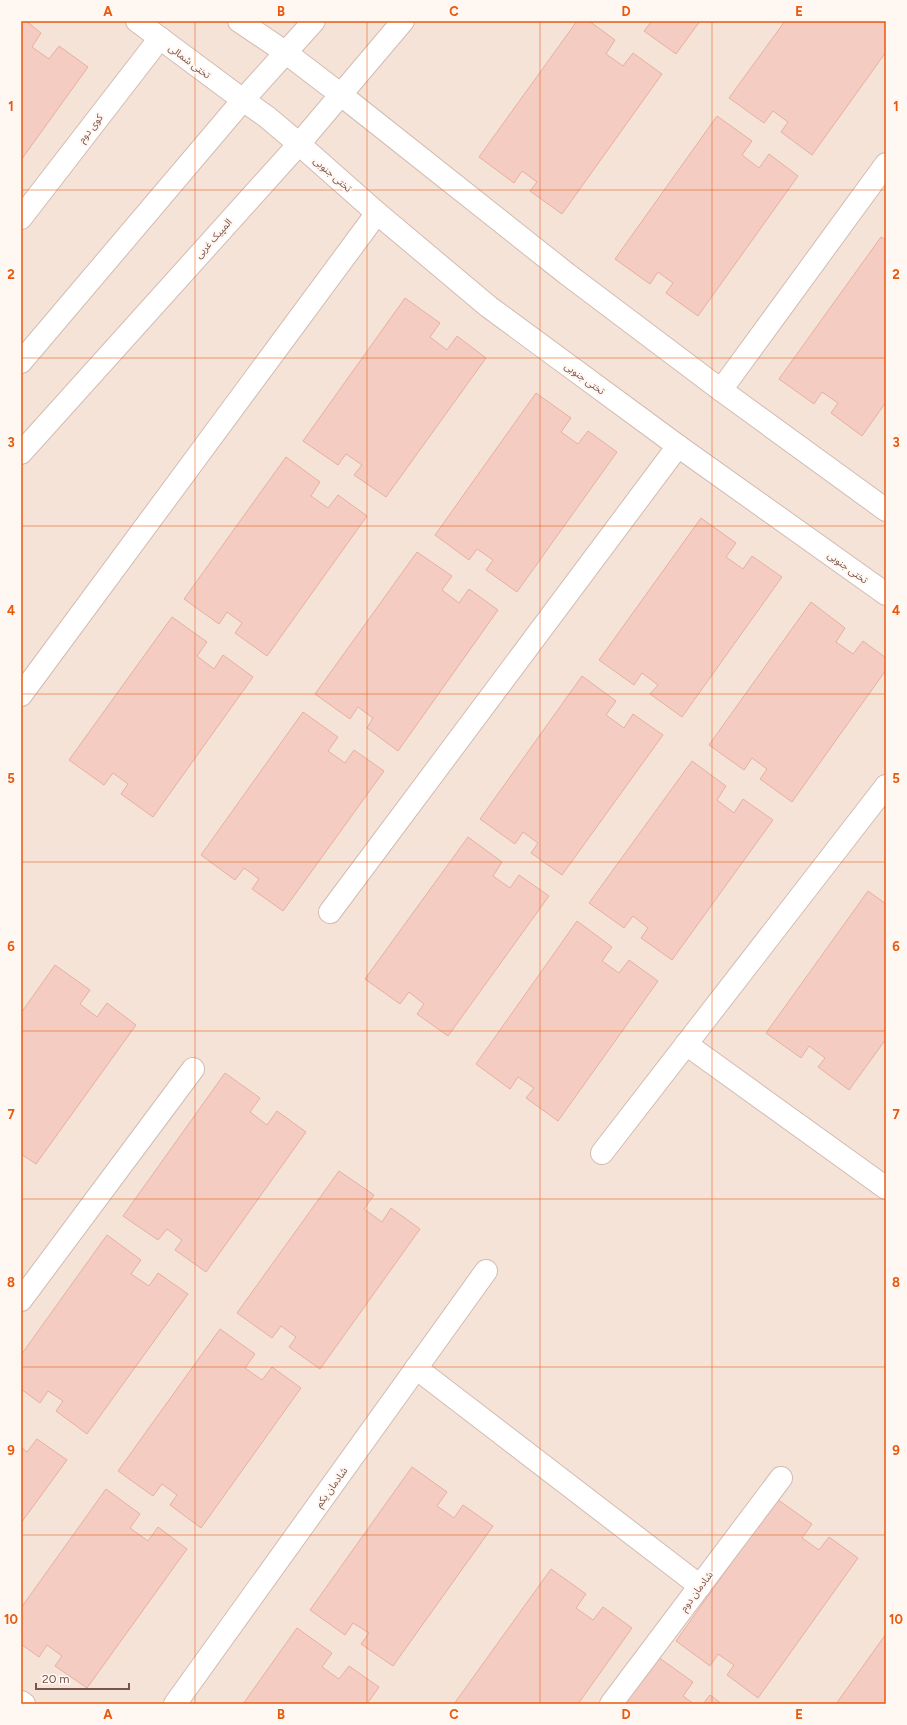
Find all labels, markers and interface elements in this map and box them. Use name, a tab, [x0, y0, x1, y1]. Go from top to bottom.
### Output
text: A	[103, 4, 113, 19]
text: B	[277, 4, 285, 19]
text: C	[449, 4, 459, 19]
text: D	[621, 4, 631, 19]
text: E	[795, 4, 803, 19]
street label: تختی شمالی	[166, 41, 213, 81]
text: 1	[8, 99, 14, 114]
text: 1	[893, 99, 899, 114]
street label: کوی دوم	[75, 111, 108, 147]
street label: تختی جنوبی	[311, 154, 355, 195]
street label: المپیک غربی	[192, 216, 235, 261]
text: 2	[7, 267, 15, 282]
text: 2	[892, 267, 900, 282]
street label: تختی جنوبی	[562, 359, 608, 398]
text: 3	[7, 435, 15, 450]
text: 3	[892, 435, 900, 450]
street label: تختی جنوبی	[825, 548, 871, 587]
text: 4	[7, 603, 15, 618]
text: 4	[892, 603, 900, 618]
text: 5	[7, 771, 15, 786]
text: 5	[892, 771, 900, 786]
text: 6	[7, 939, 15, 954]
text: 6	[892, 939, 900, 954]
text: 7	[7, 1107, 15, 1122]
text: 7	[892, 1107, 900, 1122]
text: 8	[7, 1275, 15, 1290]
text: 8	[892, 1275, 900, 1290]
text: 9	[7, 1443, 15, 1458]
text: 9	[892, 1443, 900, 1458]
street label: شادمان یکم	[312, 1464, 351, 1511]
street label: شادمان دوم	[677, 1568, 717, 1615]
text: 10	[4, 1612, 18, 1627]
text: 10	[889, 1612, 903, 1627]
scale bar	[36, 1665, 129, 1691]
text: 20 m	[42, 1672, 70, 1686]
text: A	[103, 1707, 113, 1722]
text: B	[277, 1707, 285, 1722]
text: C	[449, 1707, 459, 1722]
text: D	[621, 1707, 631, 1722]
text: E	[795, 1707, 803, 1722]

